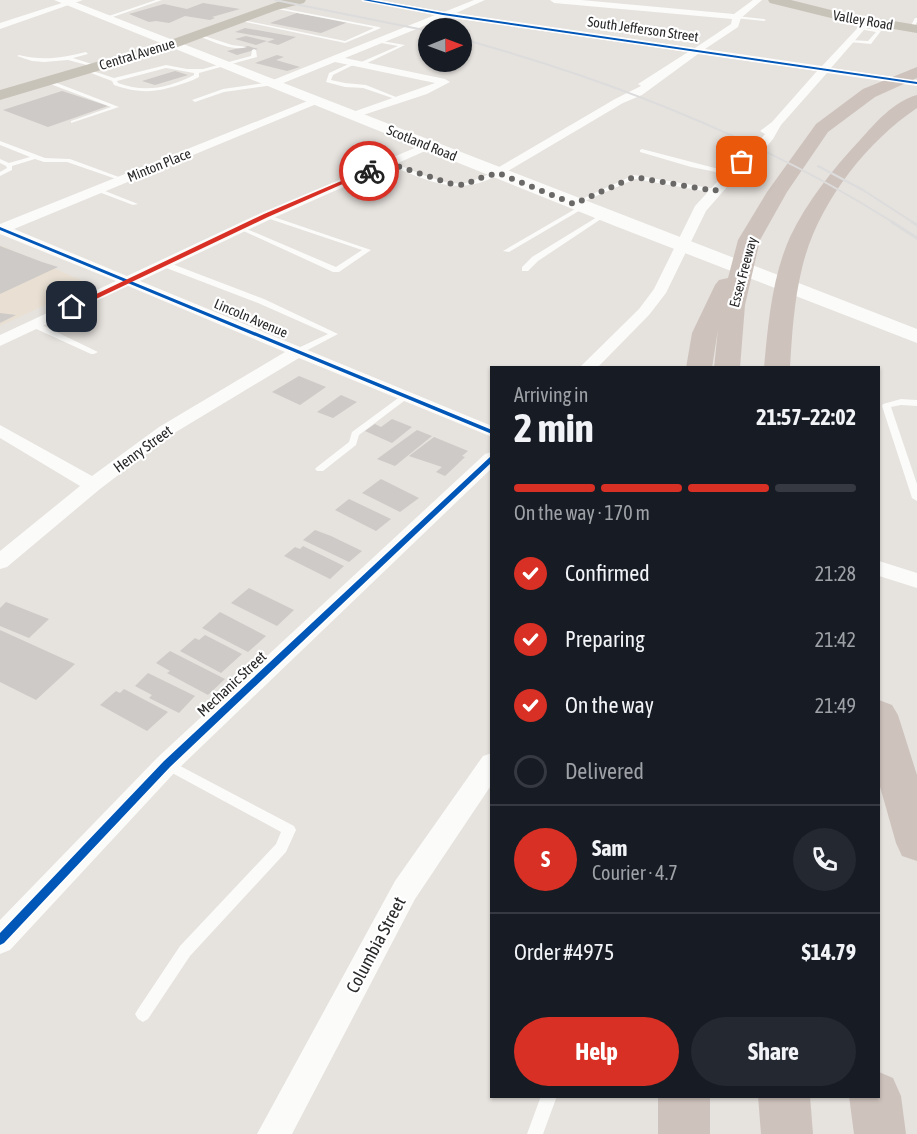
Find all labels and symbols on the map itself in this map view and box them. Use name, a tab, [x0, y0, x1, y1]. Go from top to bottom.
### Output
street label: Valley Road	[832, 7, 894, 33]
street label: South Jefferson Street	[587, 13, 699, 45]
north arrow	[418, 18, 472, 72]
street label: Central Avenue	[97, 35, 177, 73]
street label: Scotland Road	[385, 122, 459, 164]
pin	[716, 136, 767, 187]
courier	[339, 141, 399, 201]
street label: Minton Place	[125, 145, 193, 185]
street label: Essex Freeway	[726, 235, 760, 309]
pin	[46, 281, 97, 332]
street label: Lincoln Avenue	[212, 295, 290, 341]
street label: Henry Street	[110, 422, 175, 476]
street label: Mechanic Street	[194, 647, 270, 720]
street label: Columbia Street	[341, 893, 410, 996]

